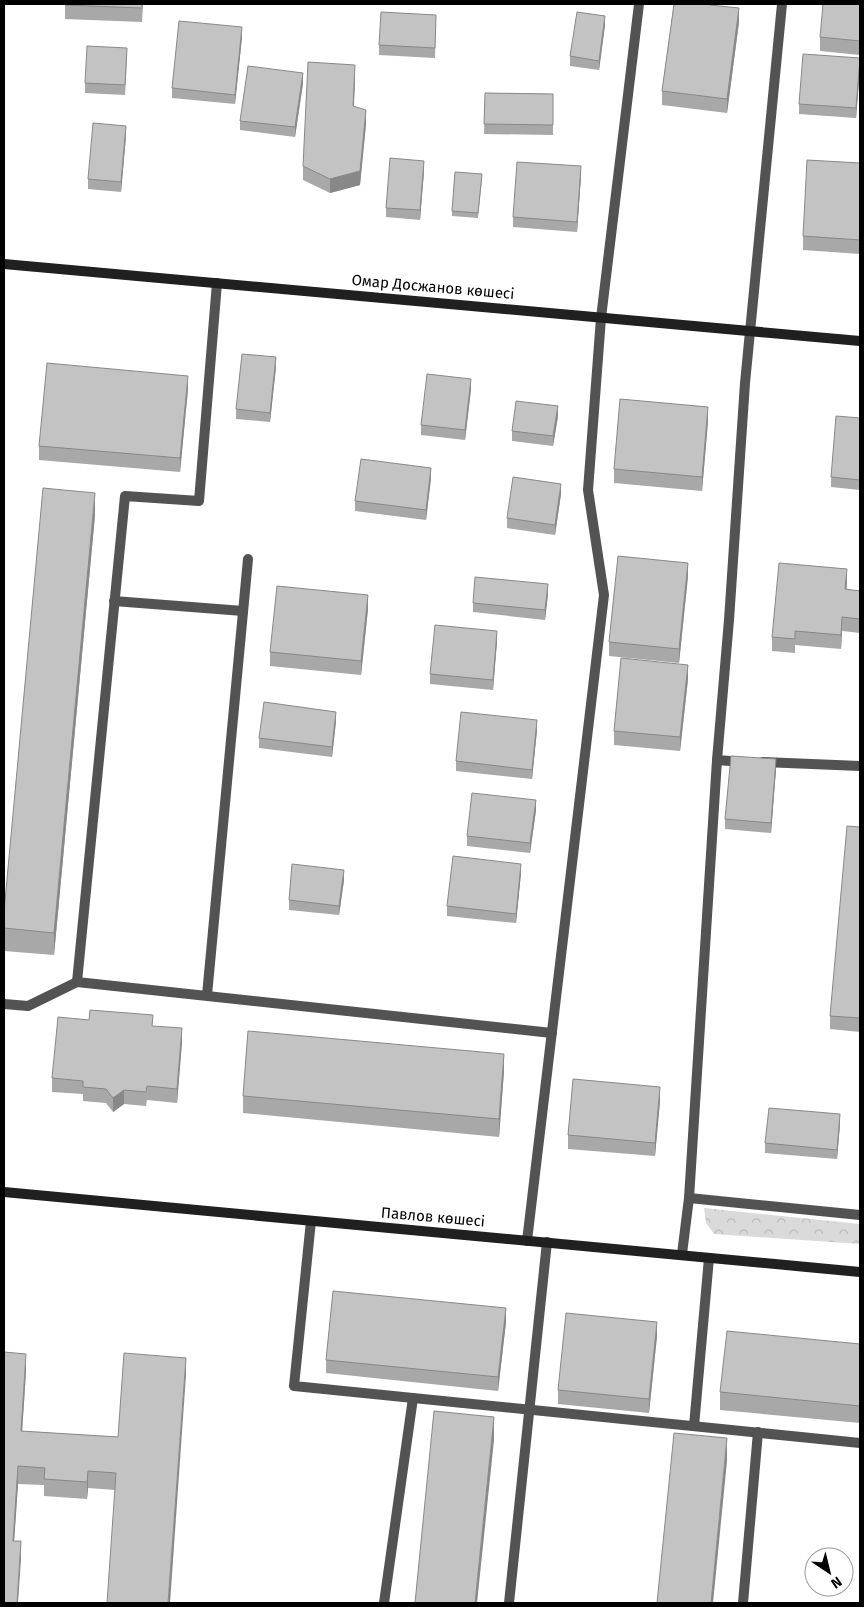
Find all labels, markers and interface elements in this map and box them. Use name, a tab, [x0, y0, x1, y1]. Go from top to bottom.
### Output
street label: Омар Досжанов көшесі	[351, 271, 515, 303]
street label: Павлов көшесі	[380, 1203, 486, 1231]
north arrow	[804, 1547, 854, 1597]
text: N	[827, 1573, 845, 1592]

